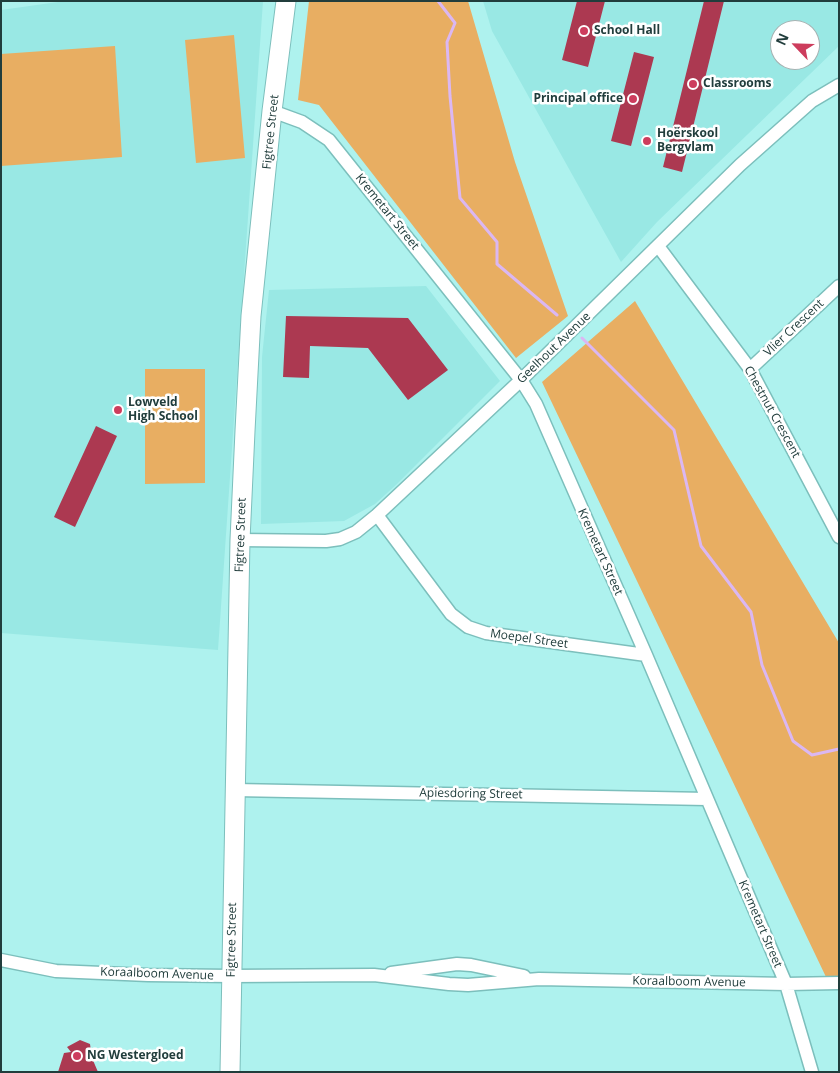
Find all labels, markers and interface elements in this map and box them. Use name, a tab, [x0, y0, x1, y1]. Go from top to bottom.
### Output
north arrow	[770, 20, 820, 70]
place label: School Hall	[594, 24, 660, 38]
marker: School Hall	[578, 25, 590, 37]
text: N	[771, 30, 793, 48]
place label: Classrooms	[703, 77, 772, 91]
marker: Classrooms	[687, 78, 699, 90]
place label: Principal office	[533, 92, 623, 106]
marker: Principal office	[627, 93, 639, 105]
street label: Figtree Street	[260, 94, 282, 170]
place label: Hoërskool Bergvlam	[657, 127, 718, 155]
marker: Hoërskool Bergvlam	[641, 135, 653, 147]
street label: Kremetart Street	[352, 171, 422, 253]
street label: Vlier Crescent	[761, 296, 827, 360]
street label: Geelhout Avenue	[514, 309, 594, 387]
street label: Chestnut Crescent	[741, 364, 803, 460]
place label: Lowveld High School	[128, 396, 198, 424]
marker: Lowveld High School	[112, 404, 124, 416]
street label: Figtree Street	[232, 497, 250, 573]
street label: Kremetart Street	[574, 506, 626, 598]
street label: Moepel Street	[489, 626, 569, 652]
street label: Apiesdoring Street	[419, 786, 523, 802]
street label: Kremetart Street	[735, 878, 785, 970]
street label: Figtree Street	[224, 902, 240, 978]
street label: Koraalboom Avenue	[100, 965, 214, 983]
street label: Koraalboom Avenue	[632, 974, 746, 990]
place label: NG Westergloed	[87, 1049, 184, 1063]
marker: NG Westergloed	[71, 1050, 83, 1062]

